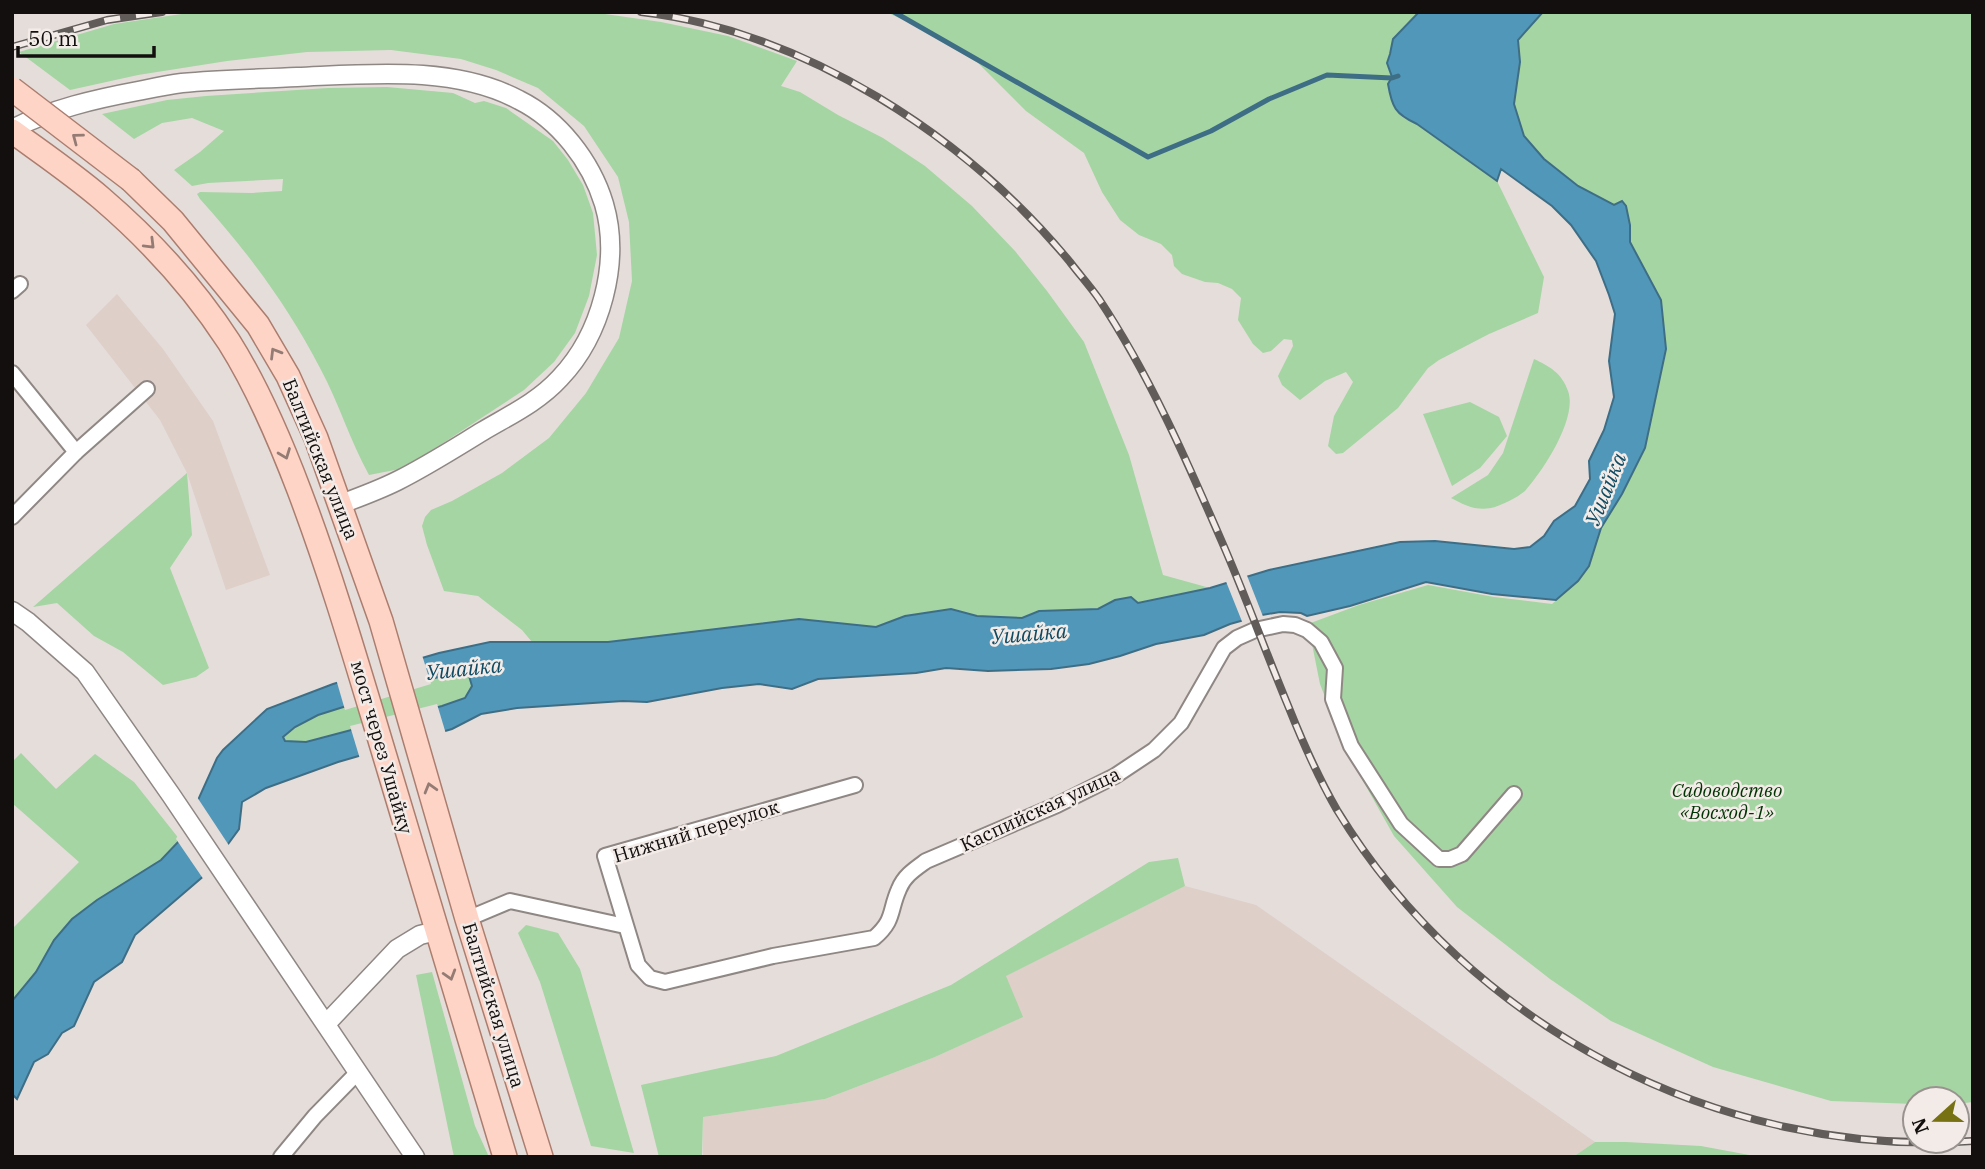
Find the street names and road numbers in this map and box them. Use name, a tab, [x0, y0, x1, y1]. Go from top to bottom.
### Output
street label: Балтийская улица	[278, 375, 364, 543]
street label: мост через Ушайку	[346, 657, 419, 837]
street label: Каспийская улица	[956, 761, 1124, 857]
street label: Нижний переулок	[610, 794, 782, 868]
street label: Балтийская улица	[457, 919, 531, 1091]

